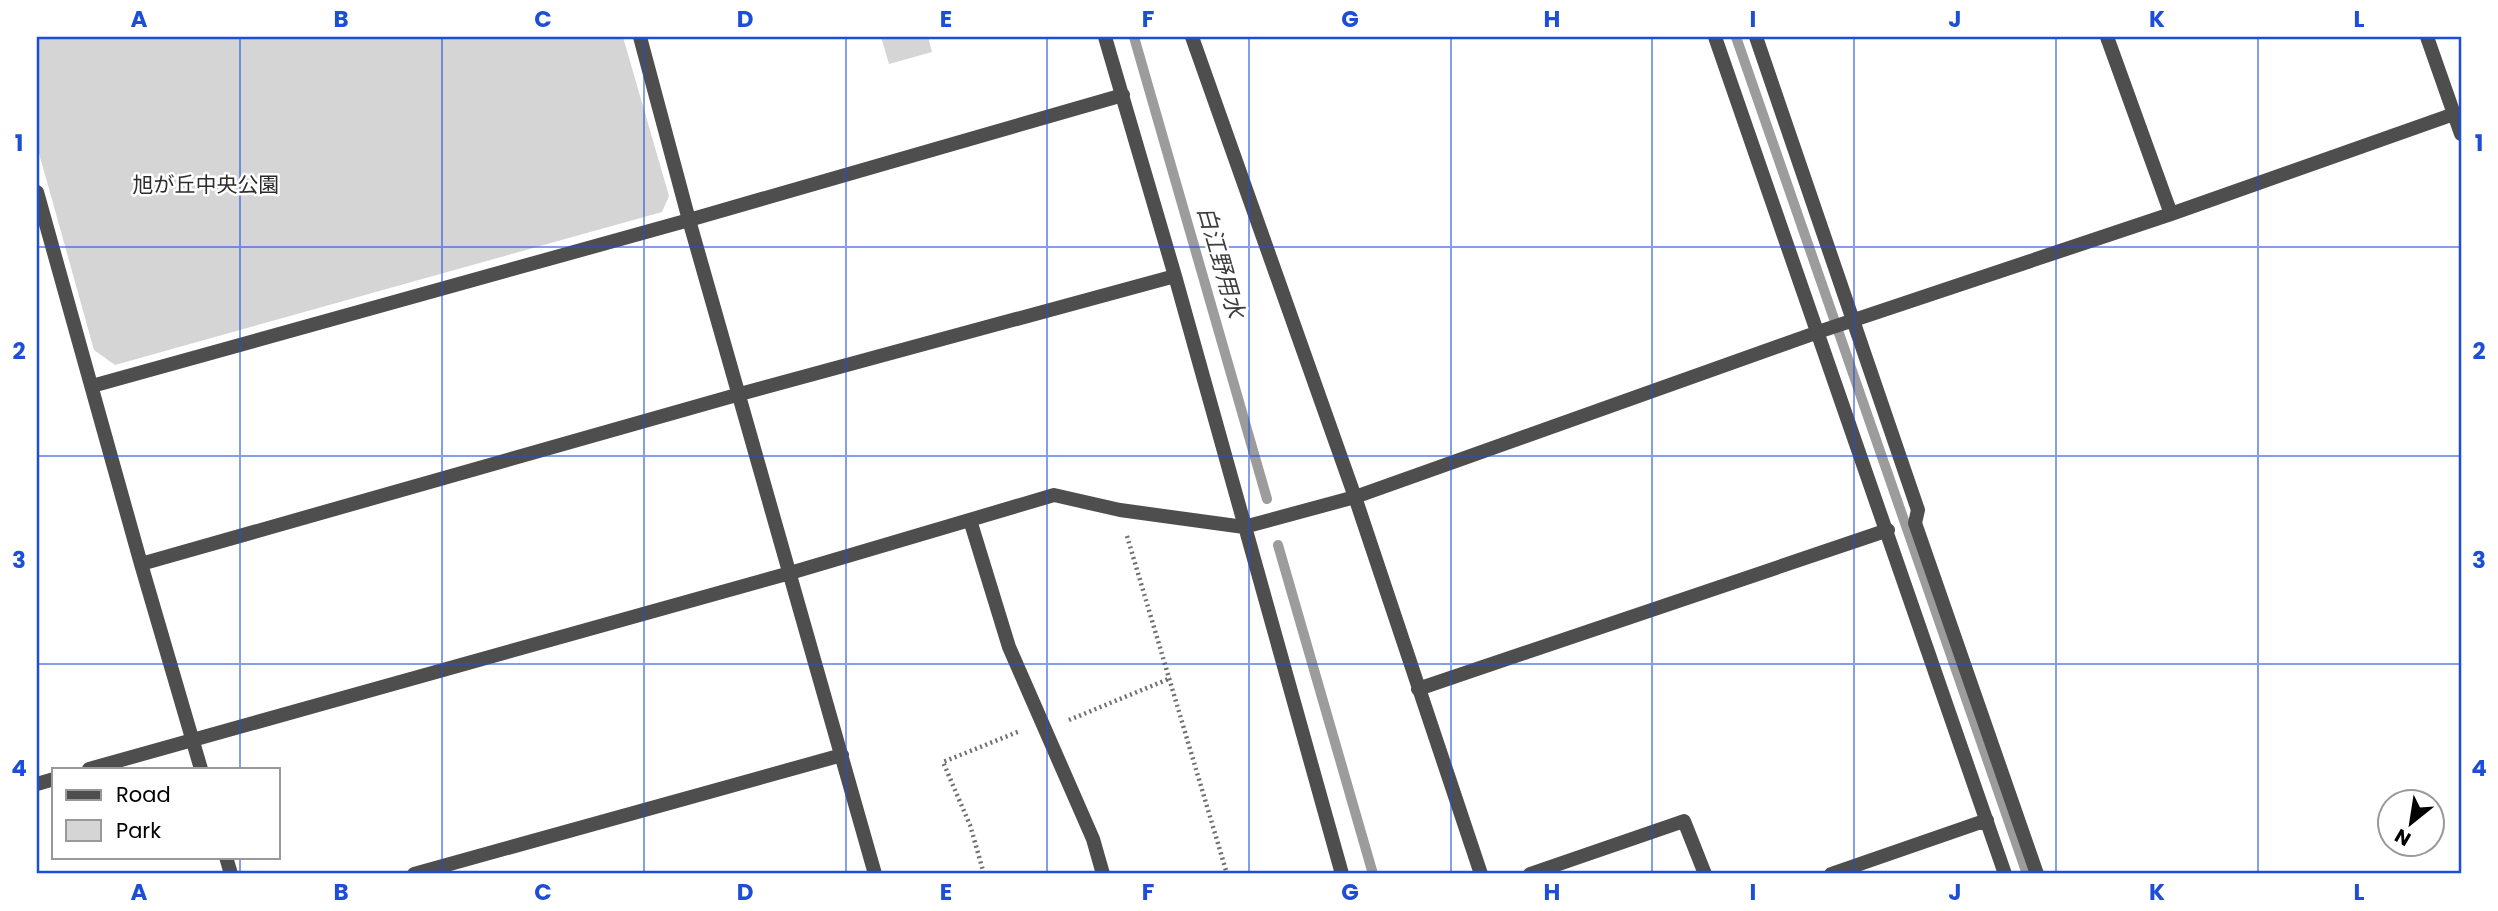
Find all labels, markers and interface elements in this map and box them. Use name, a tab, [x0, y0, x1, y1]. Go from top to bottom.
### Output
text: A	[131, 3, 148, 35]
text: B	[333, 3, 349, 35]
text: C	[534, 3, 552, 35]
text: D	[737, 3, 753, 35]
text: E	[940, 3, 952, 35]
text: F	[1142, 3, 1154, 35]
text: G	[1341, 3, 1359, 35]
text: H	[1544, 3, 1560, 35]
text: I	[1750, 3, 1756, 35]
text: J	[1948, 3, 1962, 35]
text: K	[2149, 3, 2165, 35]
text: L	[2354, 3, 2365, 35]
text: 1	[15, 127, 23, 159]
text: 1	[2475, 127, 2483, 159]
park label: 旭が丘中央公園	[133, 170, 280, 199]
water label: 白江野用水	[1190, 202, 1253, 325]
text: 2	[12, 335, 26, 367]
text: 2	[2472, 335, 2486, 367]
text: 3	[12, 544, 26, 576]
text: 3	[2472, 544, 2486, 576]
text: 4	[11, 752, 27, 784]
text: 4	[2471, 752, 2487, 784]
legend	[52, 768, 280, 858]
text: Road	[116, 780, 171, 809]
north arrow	[2376, 788, 2446, 858]
text: Park	[116, 816, 161, 845]
text: N	[2390, 822, 2416, 853]
text: A	[131, 876, 148, 908]
text: B	[333, 876, 349, 908]
text: C	[534, 876, 552, 908]
text: D	[737, 876, 753, 908]
text: E	[940, 876, 952, 908]
text: F	[1142, 876, 1154, 908]
text: G	[1341, 876, 1359, 908]
text: H	[1544, 876, 1560, 908]
text: I	[1750, 876, 1756, 908]
text: J	[1948, 876, 1962, 908]
text: K	[2149, 876, 2165, 908]
text: L	[2354, 876, 2365, 908]

